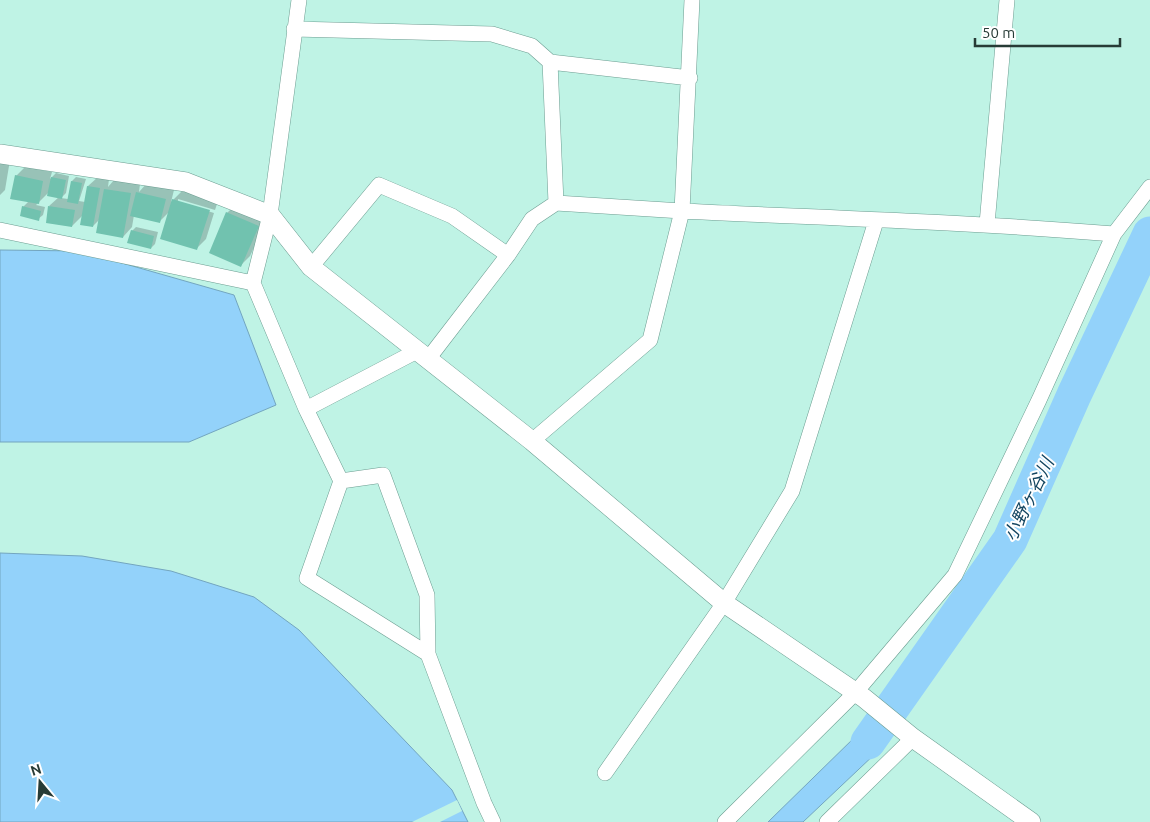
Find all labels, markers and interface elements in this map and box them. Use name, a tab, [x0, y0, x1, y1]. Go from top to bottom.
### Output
scale bar	[975, 15, 1120, 47]
text: 50 m	[982, 24, 1015, 41]
water label: 小野ヶ谷川	[999, 452, 1058, 544]
north arrow	[15, 757, 65, 807]
text: N	[29, 760, 43, 779]

